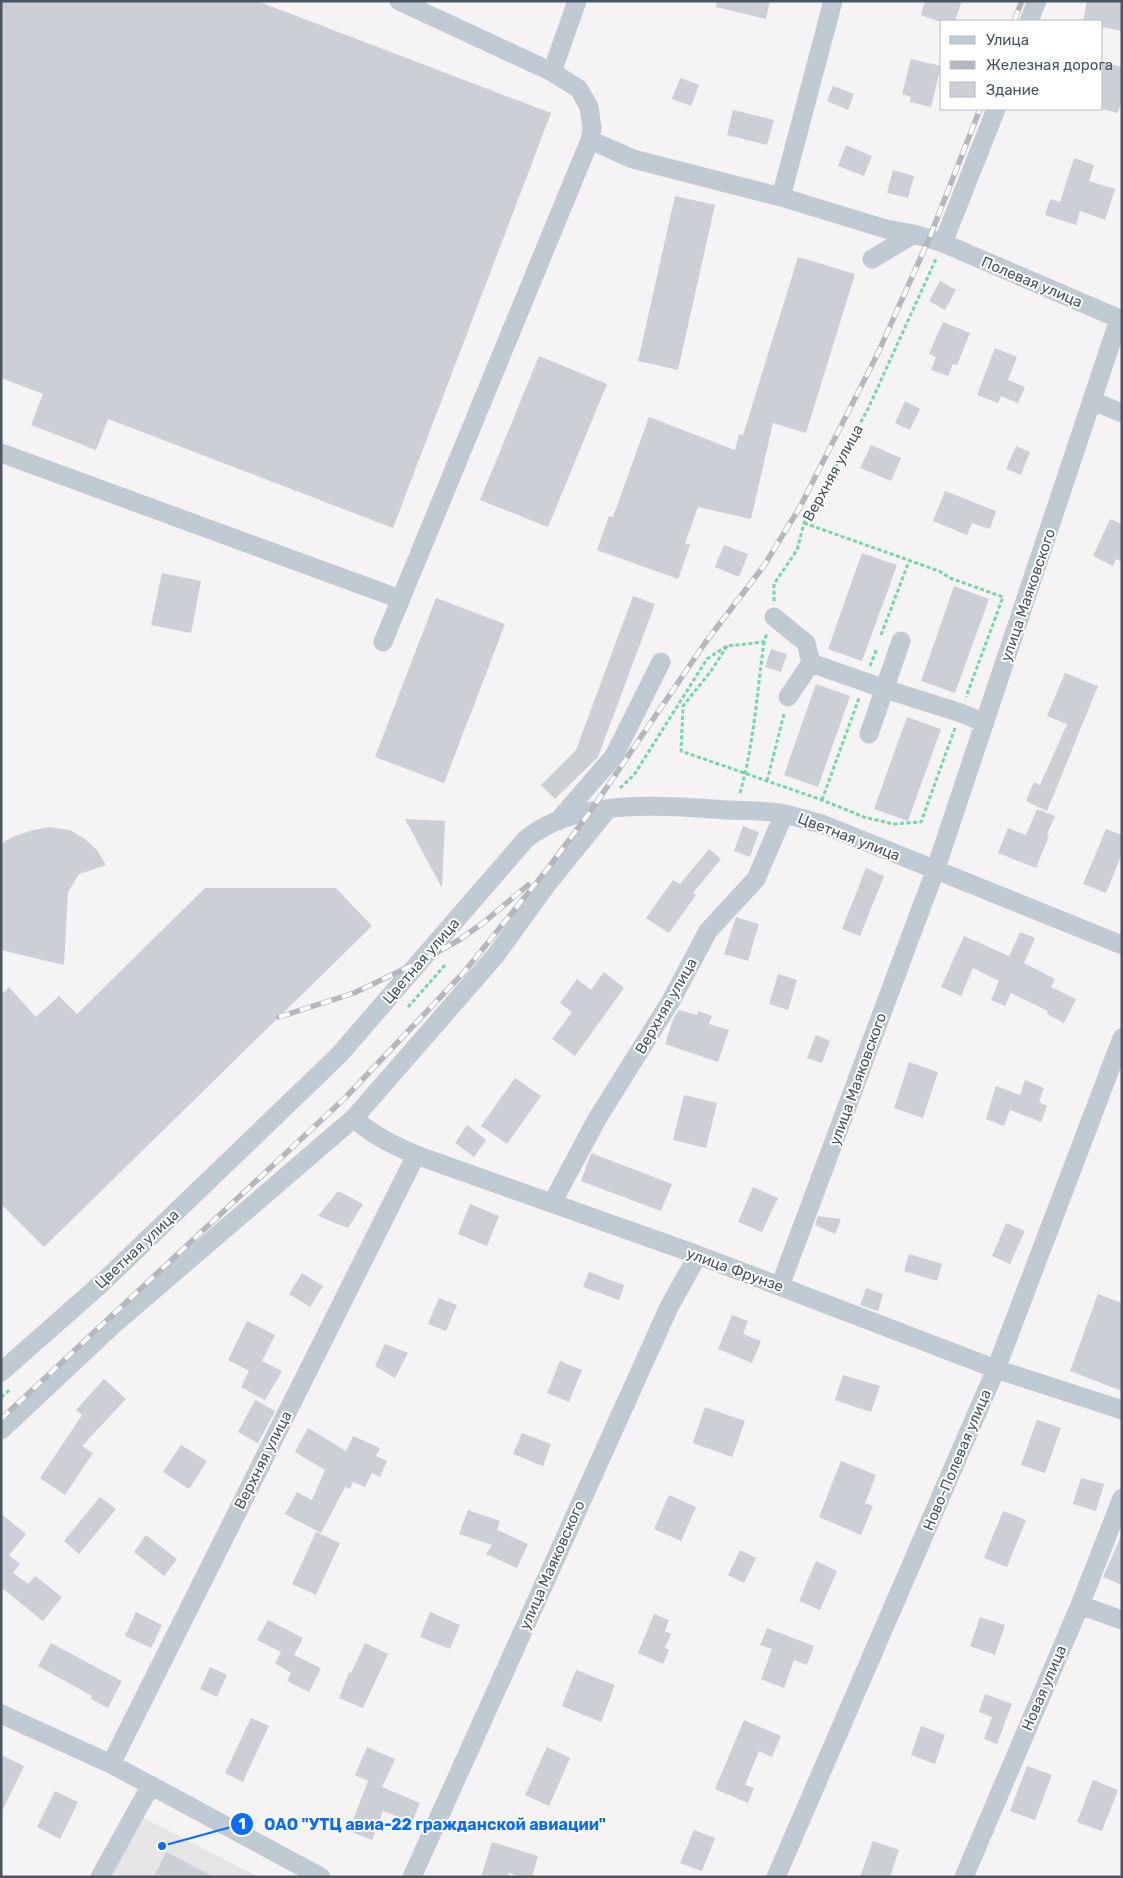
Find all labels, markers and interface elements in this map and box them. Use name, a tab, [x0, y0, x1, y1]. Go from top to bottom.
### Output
legend	[940, 20, 1103, 110]
text: Улица	[986, 31, 1029, 49]
text: Железная дорога	[986, 56, 1113, 74]
text: Здание	[986, 81, 1039, 99]
street label: Полевая улица	[979, 253, 1085, 311]
street label: Верхняя улица	[799, 422, 867, 524]
street label: улица Маяковского	[997, 526, 1059, 664]
street label: Цветная улица	[795, 809, 903, 865]
street label: Цветная улица	[379, 914, 463, 1008]
street label: Верхняя улица	[631, 955, 701, 1057]
street label: улица Маяковского	[826, 1010, 890, 1148]
street label: Цветная улица	[91, 1206, 183, 1292]
street label: улица Фрунзе	[684, 1244, 786, 1296]
street label: Ново-Полевая улица	[919, 1387, 995, 1533]
street label: Верхняя улица	[231, 1408, 295, 1512]
street label: улица Маяковского	[515, 1498, 589, 1632]
street label: Новая улица	[1018, 1643, 1070, 1733]
callout: ОАО "УТЦ авиа-22 гражданской авиации"	[229, 1809, 616, 1840]
text: 1	[238, 1815, 246, 1833]
text: ОАО "УТЦ авиа-22 гражданской авиации"	[264, 1815, 606, 1834]

